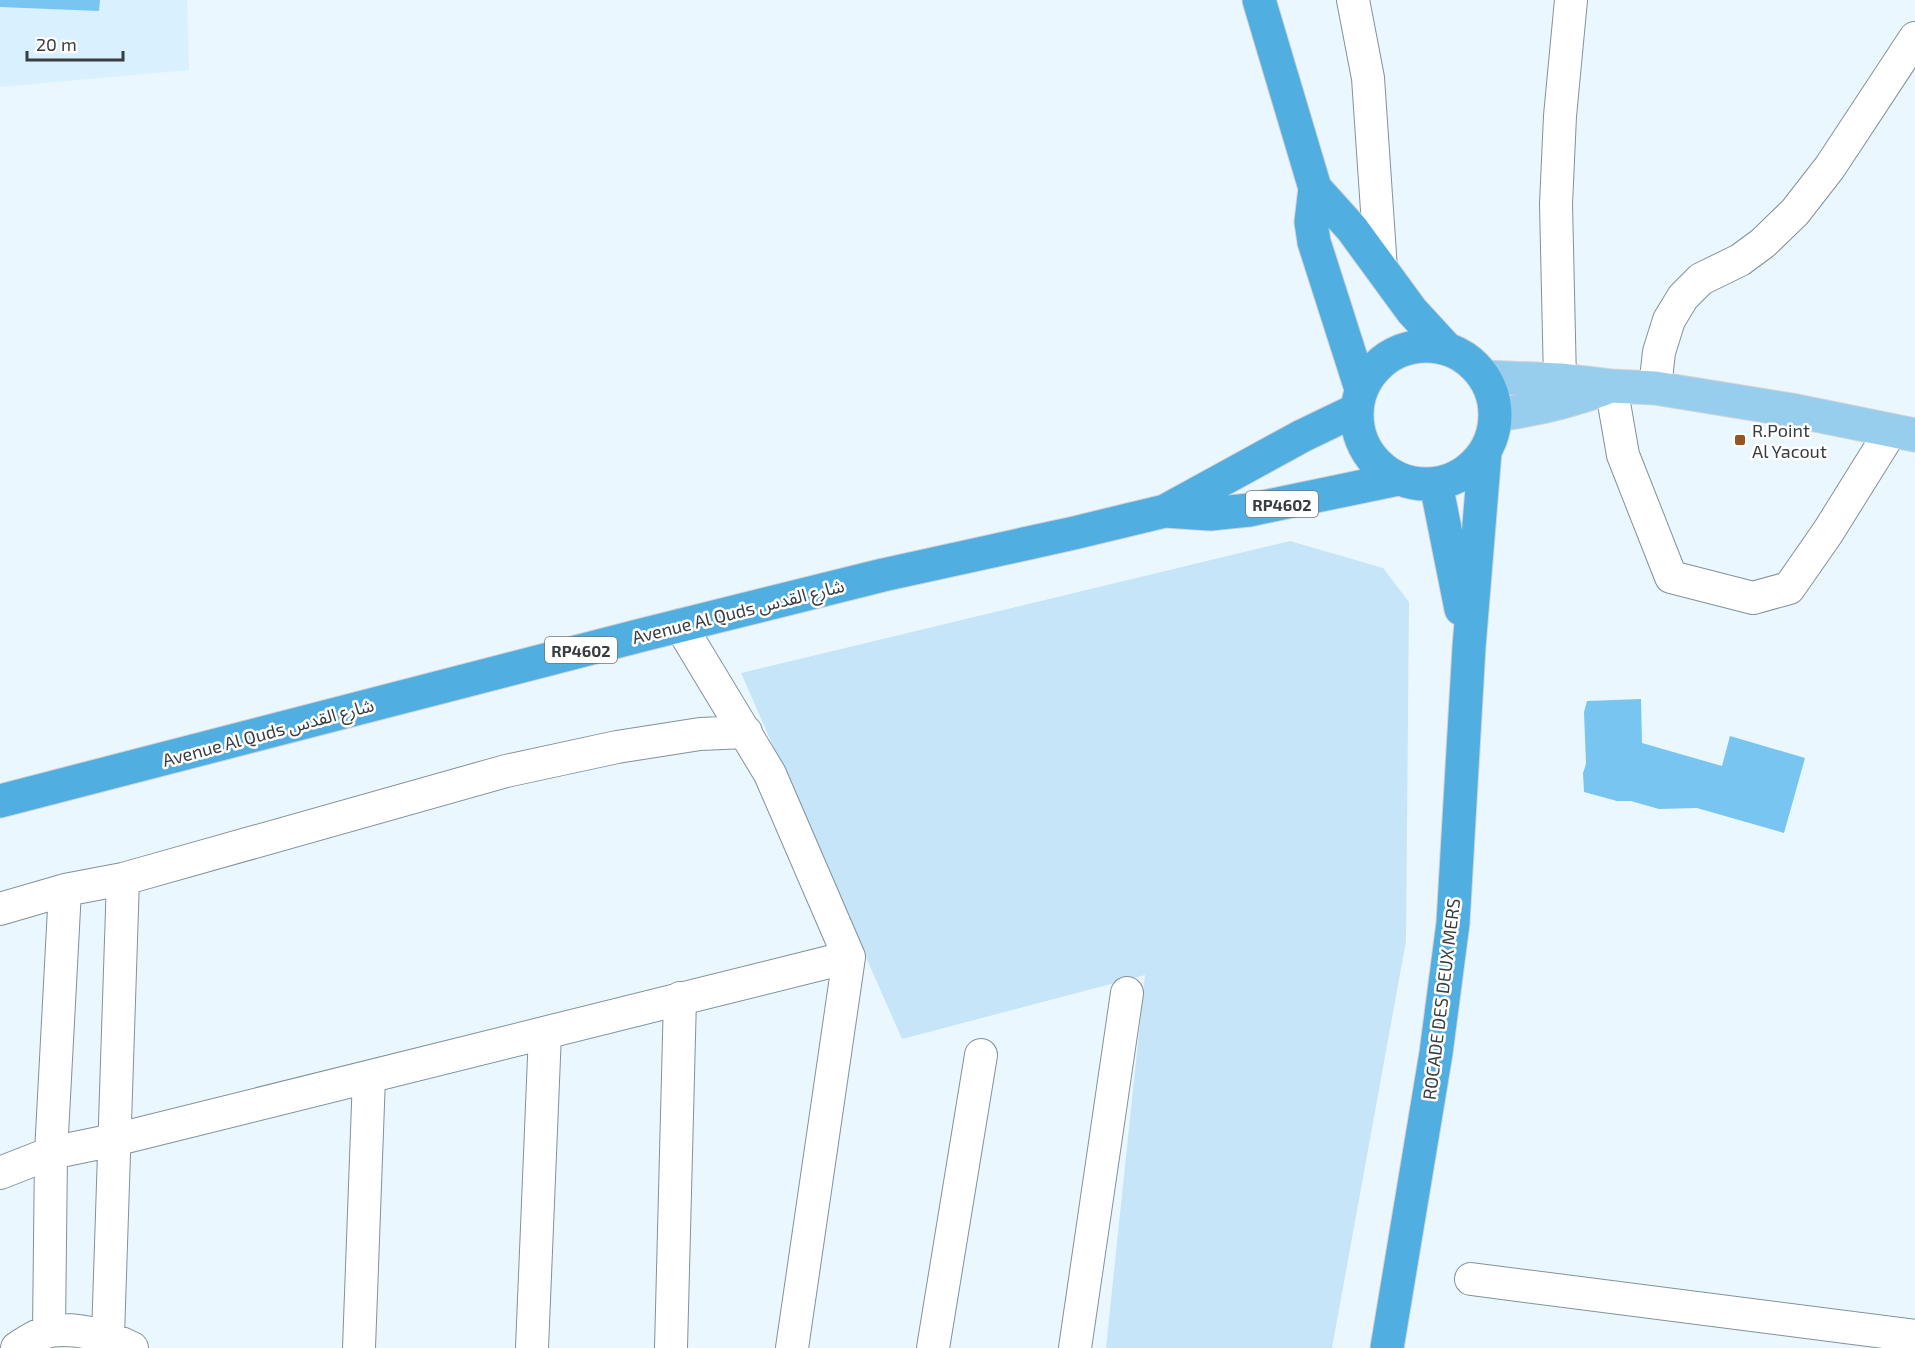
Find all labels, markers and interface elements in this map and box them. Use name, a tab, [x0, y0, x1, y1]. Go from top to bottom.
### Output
scale bar	[27, 24, 123, 62]
text: 20 m	[36, 33, 77, 55]
place label: R.Point Al Yacout	[1752, 419, 1827, 462]
marker: R.Point Al Yacout	[1733, 433, 1747, 447]
road number: RP4602	[1246, 491, 1318, 517]
street label: Avenue Al Quds شارع القدس	[630, 574, 847, 652]
road number: RP4602	[545, 637, 617, 663]
street label: Avenue Al Quds شارع القدس	[160, 693, 377, 775]
street label: ROCADE DES DEUX MERS	[1418, 897, 1464, 1101]

